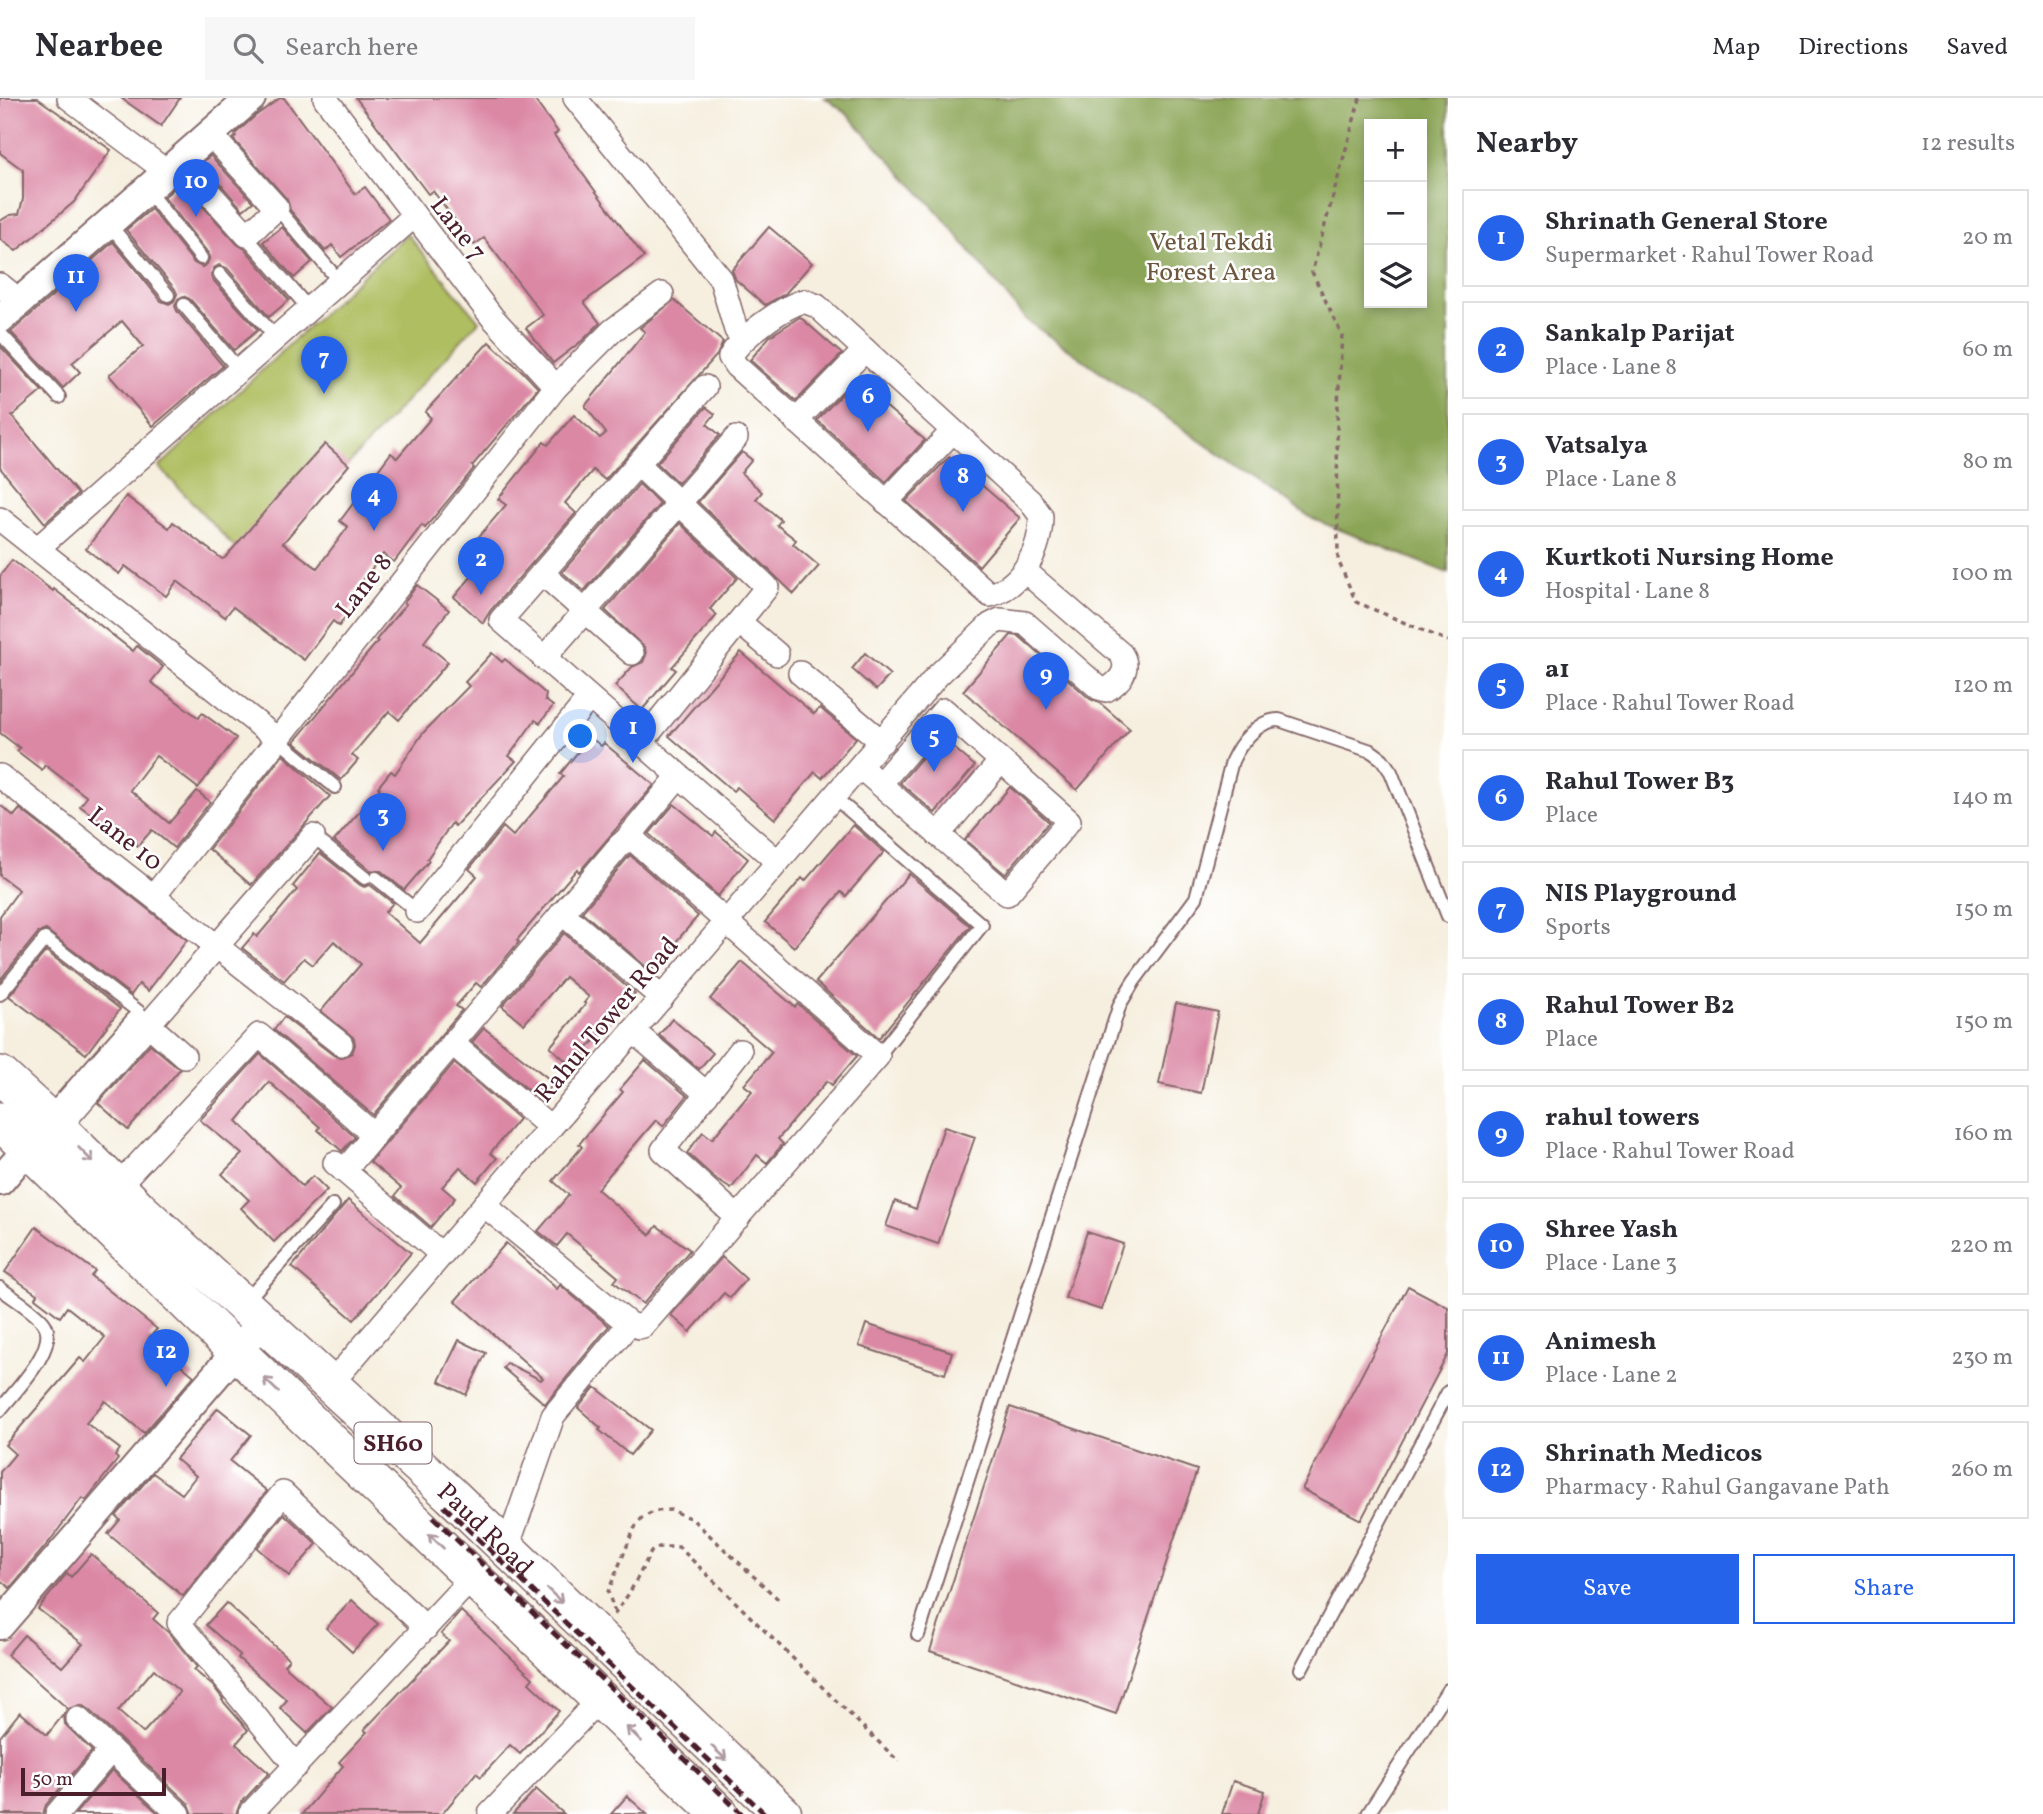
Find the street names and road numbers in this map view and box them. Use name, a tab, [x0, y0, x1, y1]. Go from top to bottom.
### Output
street label: Lane 7	[421, 189, 494, 269]
street label: Lane 8	[328, 546, 401, 626]
street label: Lane 10	[80, 799, 170, 880]
street label: Rahul Tower Road	[527, 929, 688, 1111]
road number: SH60	[354, 1422, 432, 1464]
street label: Paud Road	[429, 1475, 541, 1585]

